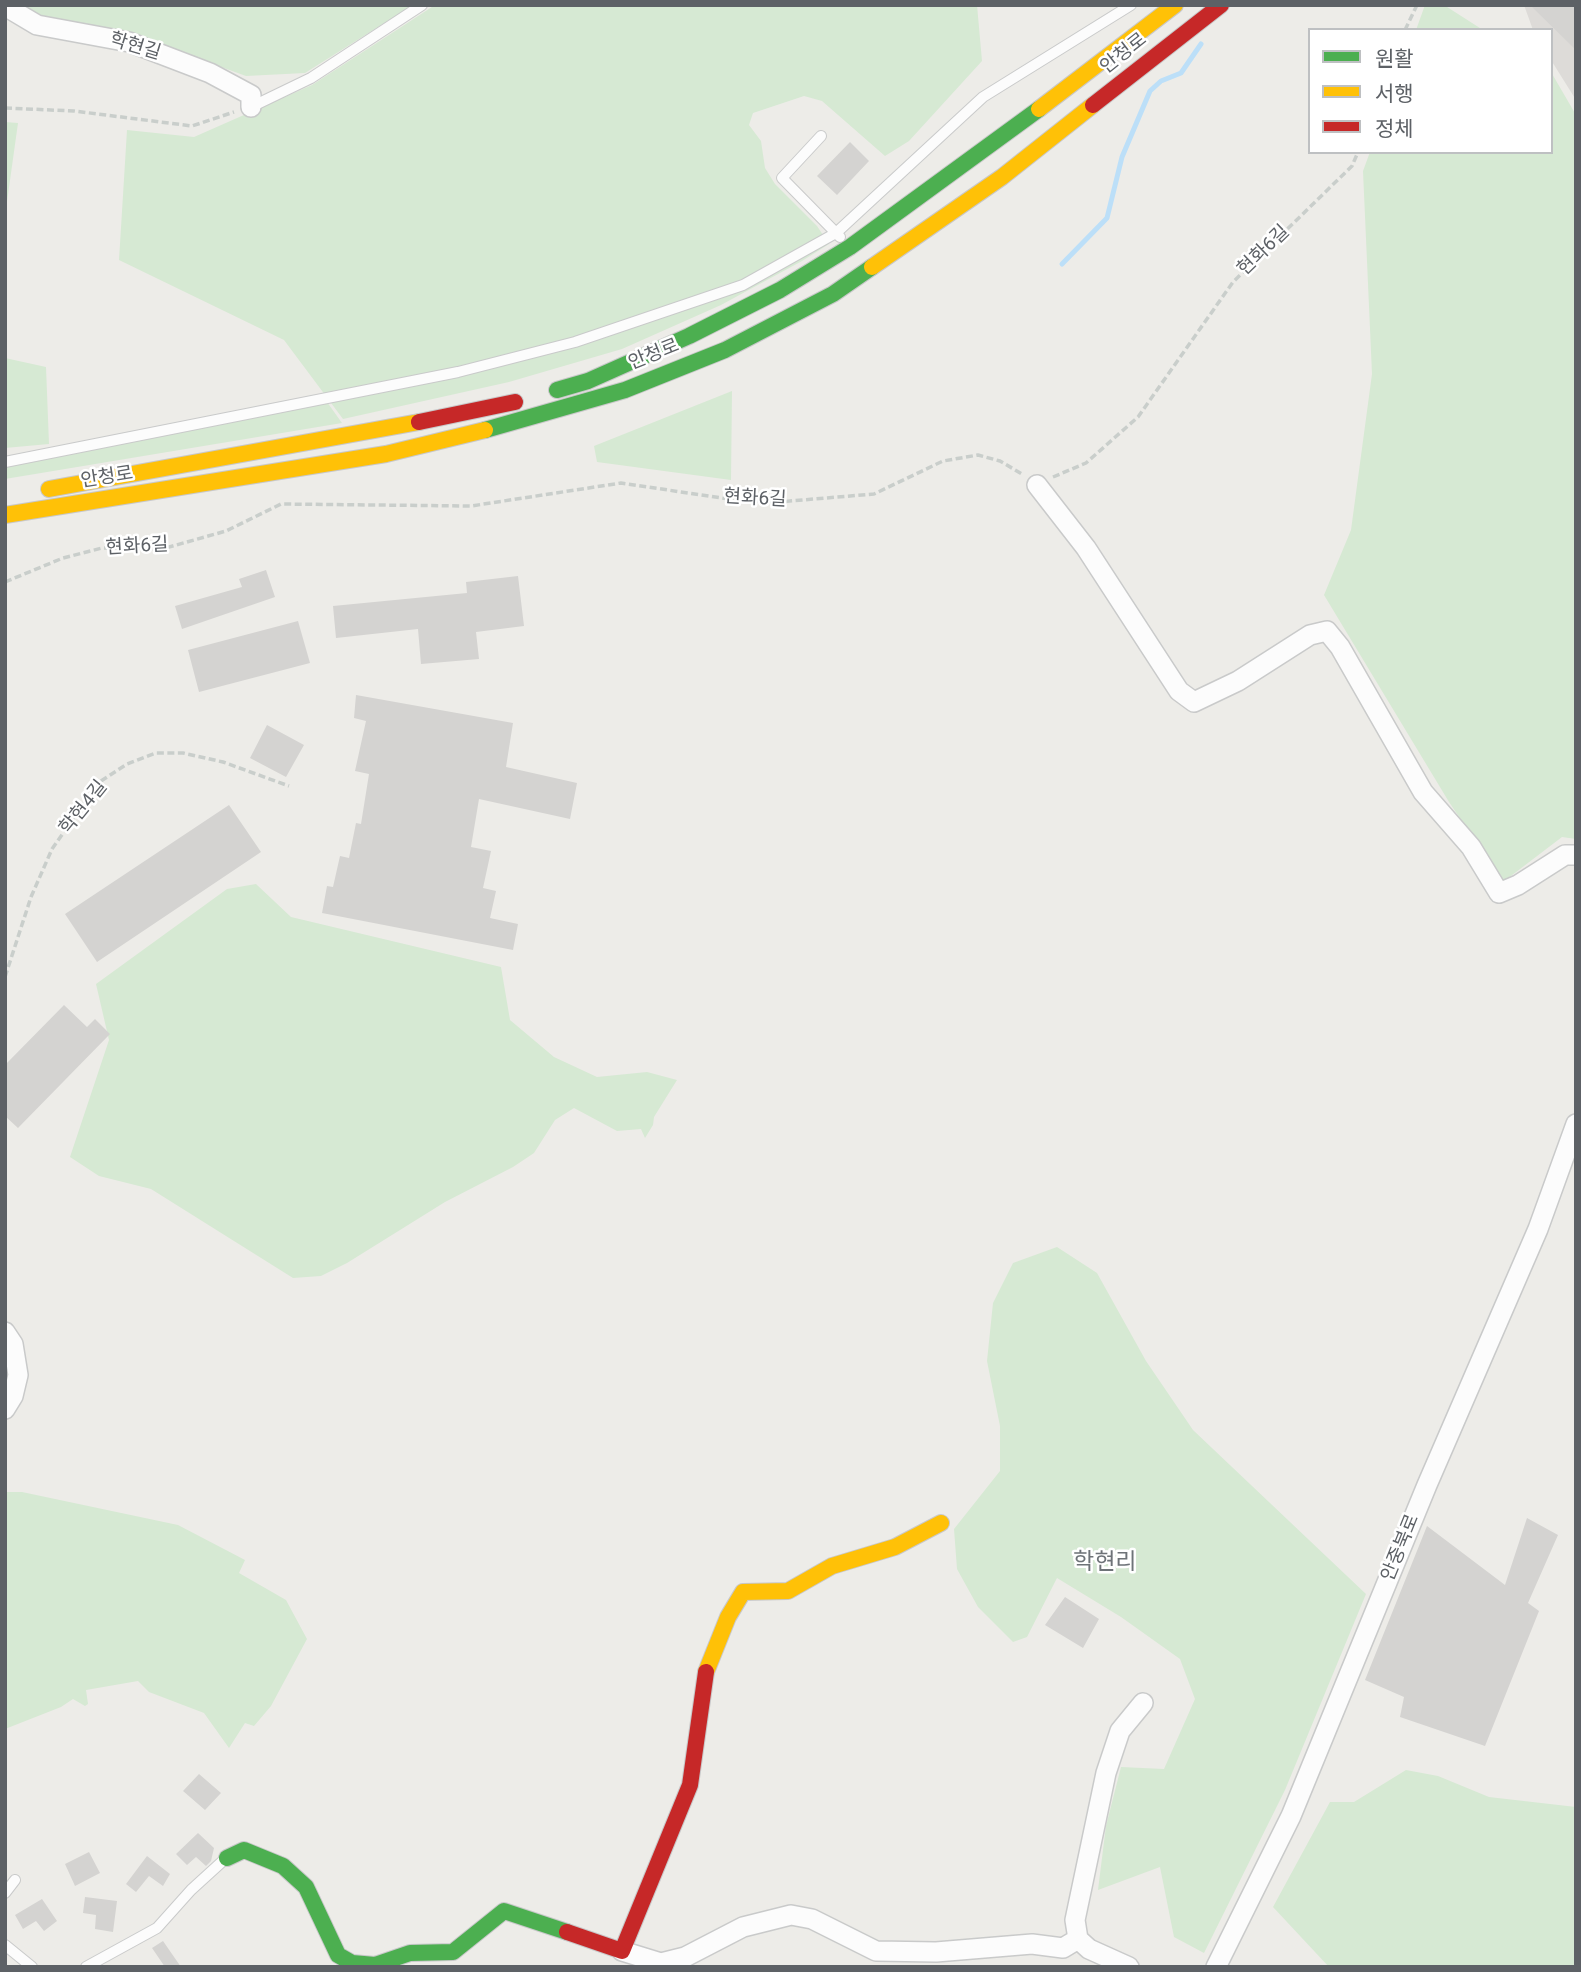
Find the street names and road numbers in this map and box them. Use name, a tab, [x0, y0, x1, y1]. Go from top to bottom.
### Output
street label: 학현길	[107, 28, 163, 66]
street label: 안청로	[1096, 29, 1152, 79]
street label: 현화6길	[1233, 221, 1295, 281]
street label: 안청로	[625, 335, 683, 375]
street label: 안청로	[79, 463, 135, 493]
street label: 현화6길	[723, 486, 787, 512]
street label: 현화6길	[105, 534, 169, 560]
street label: 학현4길	[55, 776, 113, 840]
street label: 안중북로	[1377, 1511, 1425, 1585]

